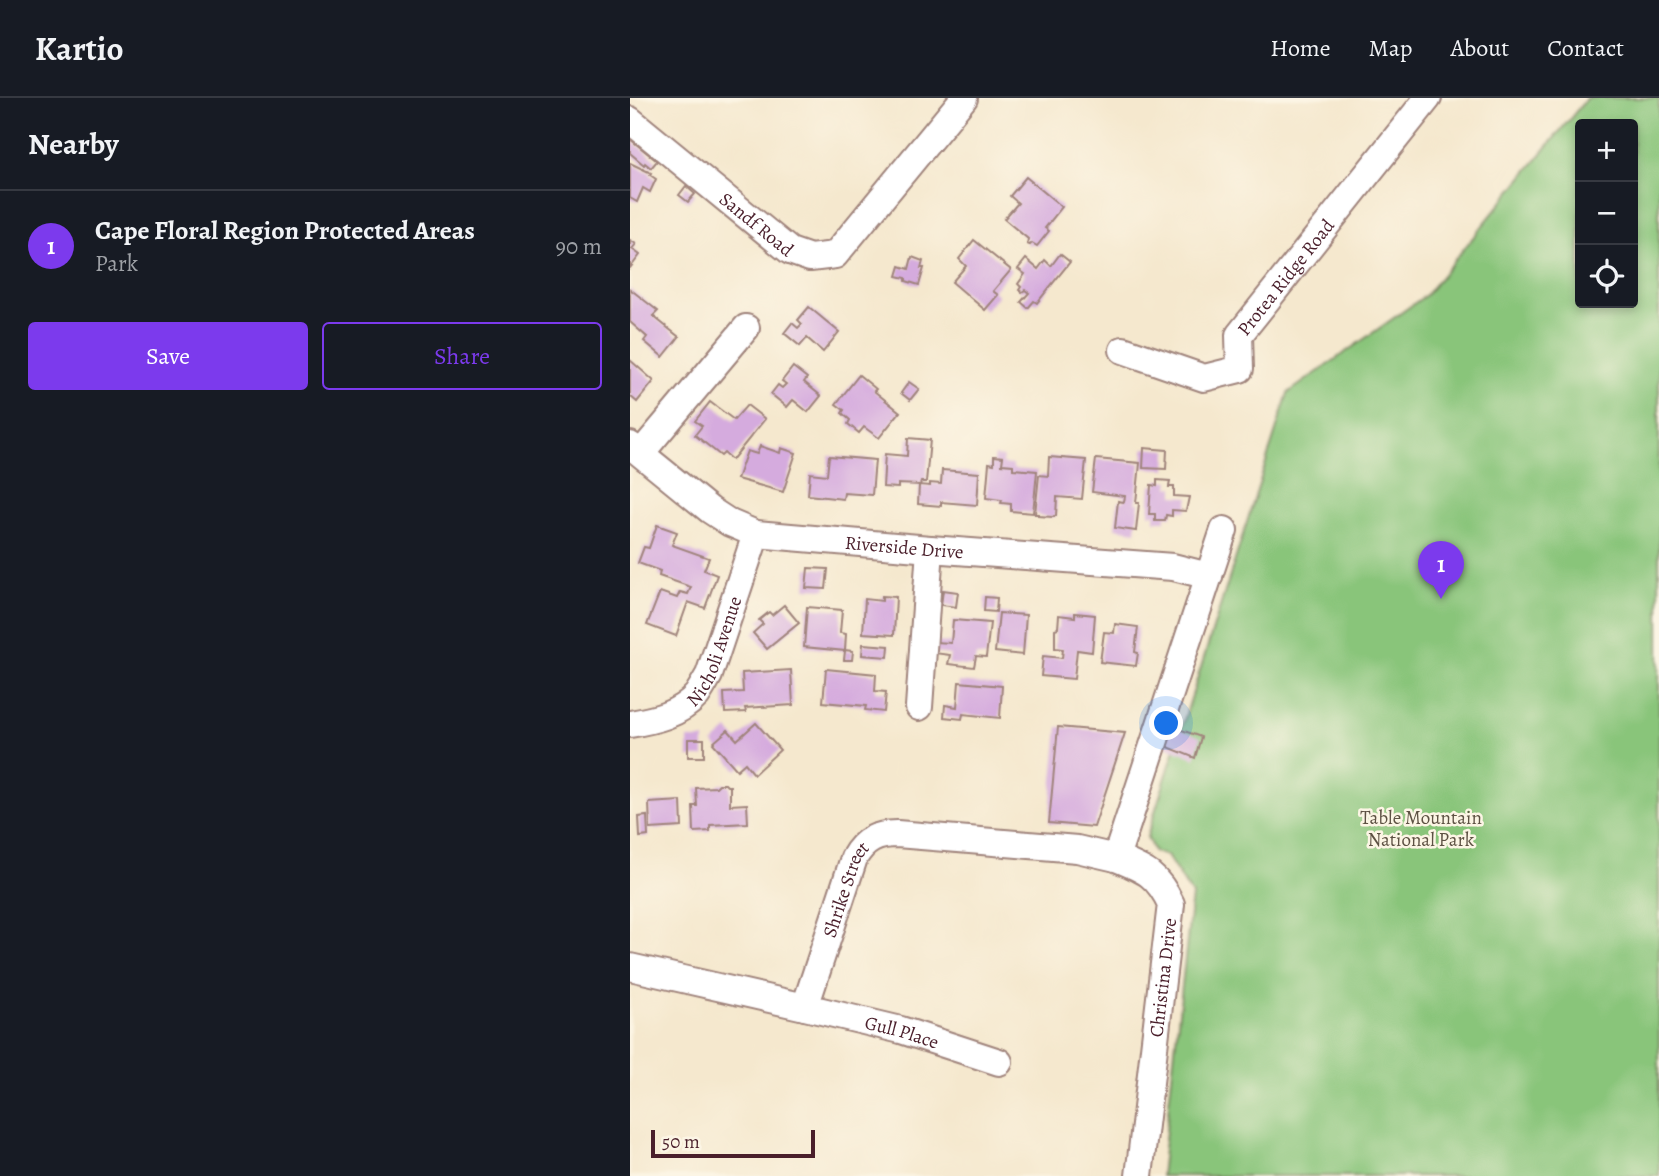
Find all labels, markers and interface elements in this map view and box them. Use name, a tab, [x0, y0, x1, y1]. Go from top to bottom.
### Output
text: Kartio	[35, 26, 123, 71]
text: Home	[1270, 32, 1331, 64]
text: Map	[1369, 32, 1413, 64]
text: About	[1451, 32, 1509, 64]
text: Contact	[1547, 32, 1624, 64]
map controls	[1575, 119, 1638, 308]
button: +	[1575, 119, 1638, 182]
text: Nearby	[28, 124, 119, 164]
button: −	[1575, 182, 1638, 245]
street label: Sandf Road	[714, 186, 799, 263]
text: Cape Floral Region Protected Areas	[95, 213, 475, 248]
street label: Protea Ridge Road	[1231, 213, 1341, 341]
text: 1	[47, 231, 55, 262]
text: 90 m	[556, 231, 602, 262]
button: locate	[1575, 245, 1638, 308]
text: Park	[95, 248, 138, 279]
button: Save	[28, 322, 308, 390]
button: Share	[322, 322, 602, 390]
street label: Riverside Drive	[844, 530, 964, 565]
pin: 1	[1418, 541, 1464, 599]
street label: Nicholi Avenue	[681, 593, 748, 713]
your location	[1149, 706, 1183, 740]
park label: Table Mountain National Park	[1360, 805, 1482, 853]
street label: Shrike Street	[817, 835, 875, 941]
street label: Christina Drive	[1143, 917, 1183, 1038]
street label: Gull Place	[862, 1010, 942, 1055]
scale bar	[651, 1127, 816, 1159]
text: 50 m	[662, 1129, 700, 1155]

